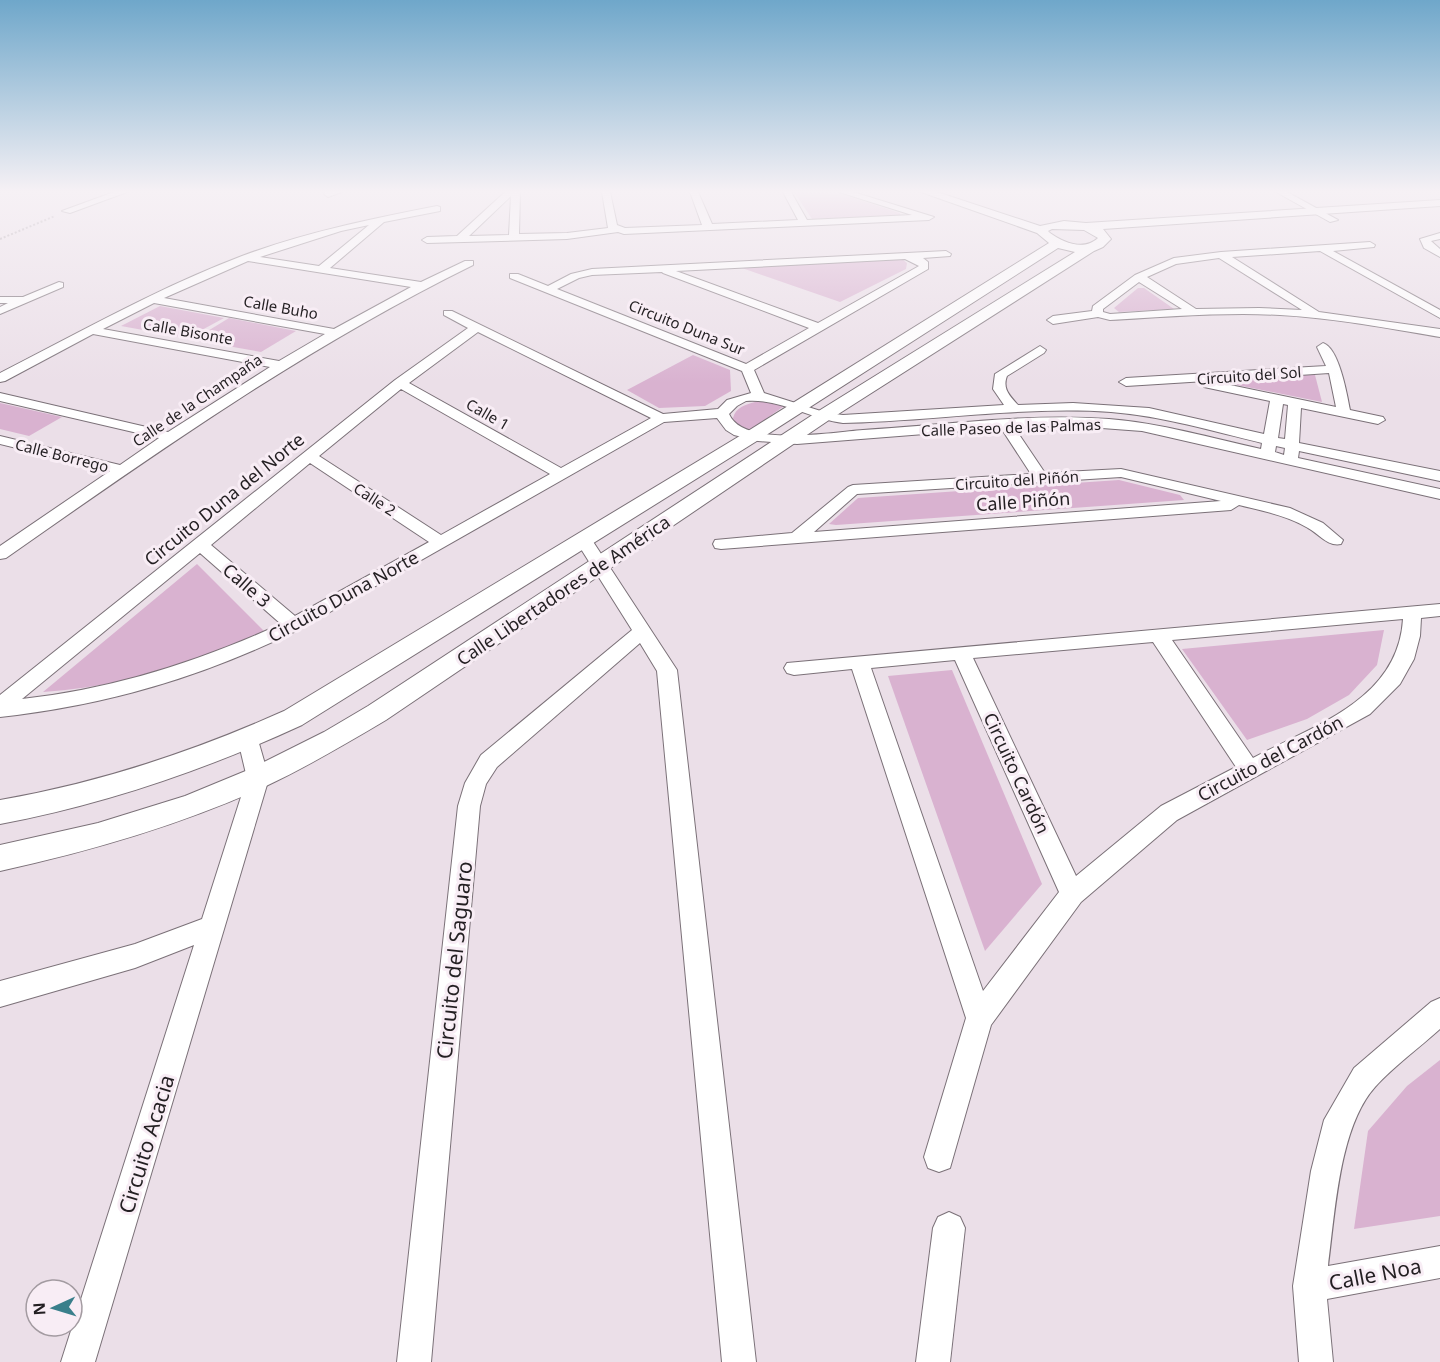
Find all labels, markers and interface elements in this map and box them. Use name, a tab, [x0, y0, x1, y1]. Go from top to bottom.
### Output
street label: Calle Buho	[242, 291, 320, 323]
street label: Circuito Duna Sur	[626, 295, 748, 359]
street label: Calle Bisonte	[141, 313, 235, 349]
street label: Calle de la Champaña	[128, 349, 266, 451]
street label: Circuito del Sol	[1196, 361, 1302, 389]
street label: Calle 1	[463, 394, 513, 434]
street label: Calle Paseo de las Palmas	[921, 414, 1101, 440]
street label: Circuito Duna del Norte	[139, 427, 309, 571]
street label: Calle Borrego	[13, 434, 111, 476]
street label: Circuito del Piñón	[954, 466, 1080, 494]
street label: Calle 2	[350, 478, 400, 520]
street label: Calle Piñón	[975, 486, 1071, 516]
street label: Calle Libertadores de América	[452, 509, 674, 671]
street label: Circuito Duna Norte	[264, 545, 422, 647]
street label: Calle 3	[218, 558, 276, 612]
street label: Circuito Cardón	[978, 708, 1056, 838]
street label: Circuito del Cardón	[1193, 709, 1347, 807]
street label: Circuito del Saguaro	[430, 860, 478, 1060]
street label: Circuito Acacia	[112, 1071, 180, 1217]
street label: Calle Noa	[1326, 1251, 1424, 1297]
north arrow	[24, 1278, 84, 1338]
text: N	[28, 1302, 50, 1316]

